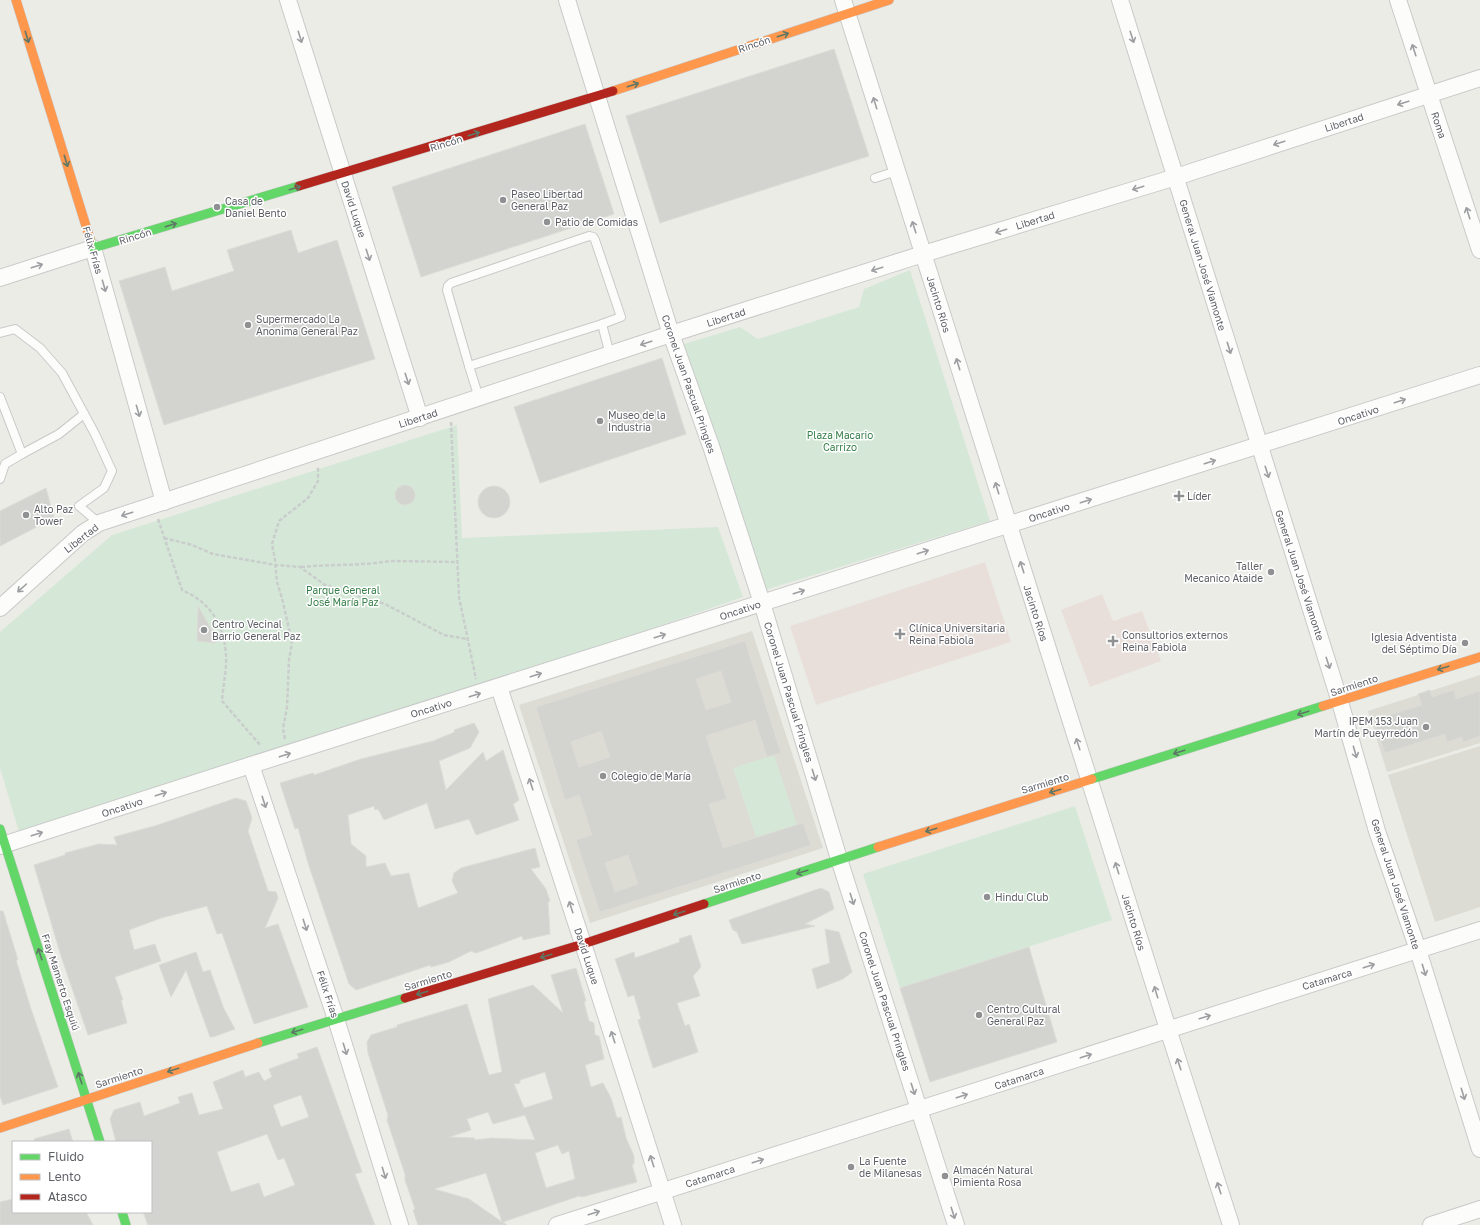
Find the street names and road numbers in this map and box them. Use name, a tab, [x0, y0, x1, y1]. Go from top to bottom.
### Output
street label: Rincón	[736, 33, 772, 55]
street label: Libertad	[1323, 110, 1365, 134]
street label: Roma	[1429, 110, 1449, 140]
street label: Rincón	[428, 132, 464, 154]
street label: David Luque	[339, 179, 369, 239]
street label: General Juan José Viamonte	[1177, 198, 1229, 332]
street label: Libertad	[1014, 208, 1056, 232]
street label: Félix Frías	[80, 225, 106, 275]
street label: Rincón	[117, 225, 153, 247]
street label: Jacinto Ríos	[925, 274, 953, 334]
street label: Libertad	[705, 305, 747, 329]
street label: Coronel Juan Pascual Pringles	[660, 313, 718, 455]
street label: Oncativo	[1336, 403, 1380, 427]
street label: Libertad	[397, 406, 439, 430]
street label: Oncativo	[1027, 500, 1071, 524]
street label: General Juan José Viamonte	[1273, 508, 1327, 642]
street label: Libertad	[61, 521, 101, 555]
street label: Jacinto Ríos	[1021, 583, 1051, 643]
street label: Oncativo	[718, 598, 762, 622]
street label: Coronel Juan Pascual Pringles	[762, 620, 816, 764]
street label: Sarmiento	[1329, 672, 1379, 698]
street label: Oncativo	[409, 696, 453, 720]
street label: Sarmiento	[1020, 770, 1070, 796]
street label: Oncativo	[100, 795, 144, 819]
street label: General Juan José Viamonte	[1369, 817, 1423, 951]
street label: Sarmiento	[712, 869, 762, 895]
street label: Jacinto Ríos	[1120, 892, 1148, 952]
street label: David Luque	[572, 926, 602, 986]
street label: Coronel Juan Pascual Pringles	[857, 930, 913, 1072]
street label: Fray Mamerto Esquiú	[40, 932, 82, 1032]
street label: Catamarca	[1301, 966, 1353, 992]
street label: Sarmiento	[403, 967, 453, 993]
street label: Félix Frías	[315, 969, 341, 1019]
street label: Sarmiento	[94, 1064, 144, 1090]
street label: Catamarca	[993, 1064, 1045, 1092]
street label: Catamarca	[684, 1162, 736, 1190]

